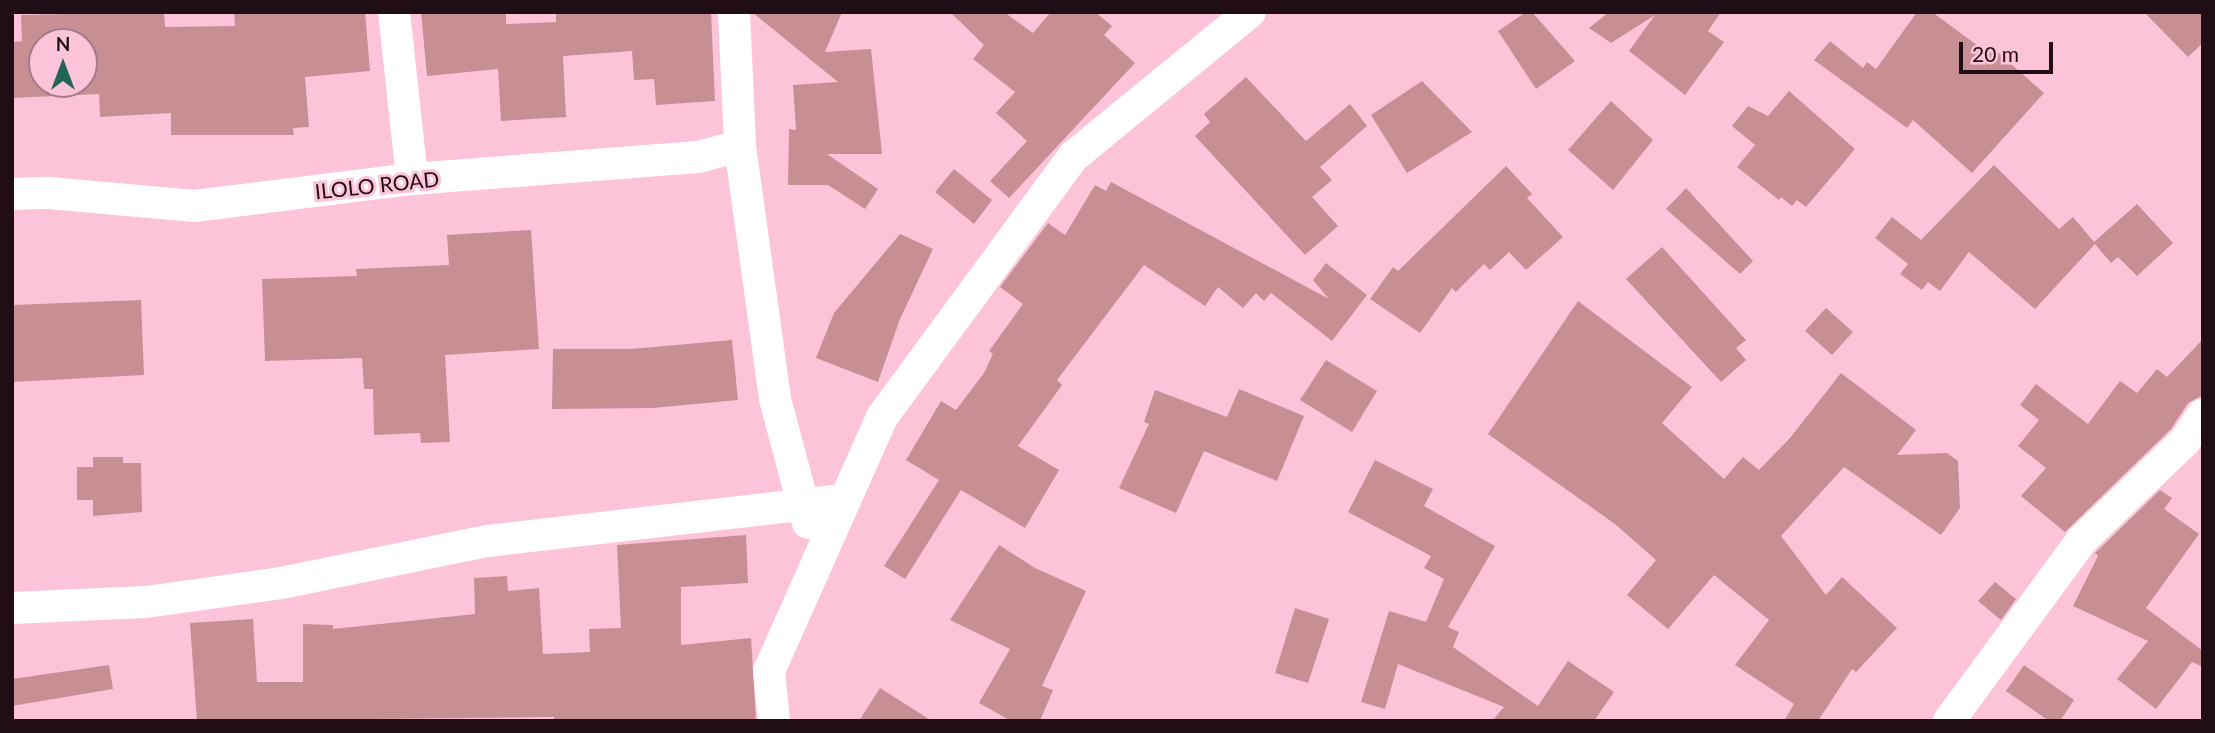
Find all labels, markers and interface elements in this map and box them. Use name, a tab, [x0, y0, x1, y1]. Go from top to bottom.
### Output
north arrow	[28, 28, 98, 98]
scale bar	[1963, 28, 2058, 72]
text: N	[56, 32, 70, 55]
text: 20 m	[1972, 41, 2019, 66]
street label: ILOLO ROAD	[314, 166, 440, 204]

